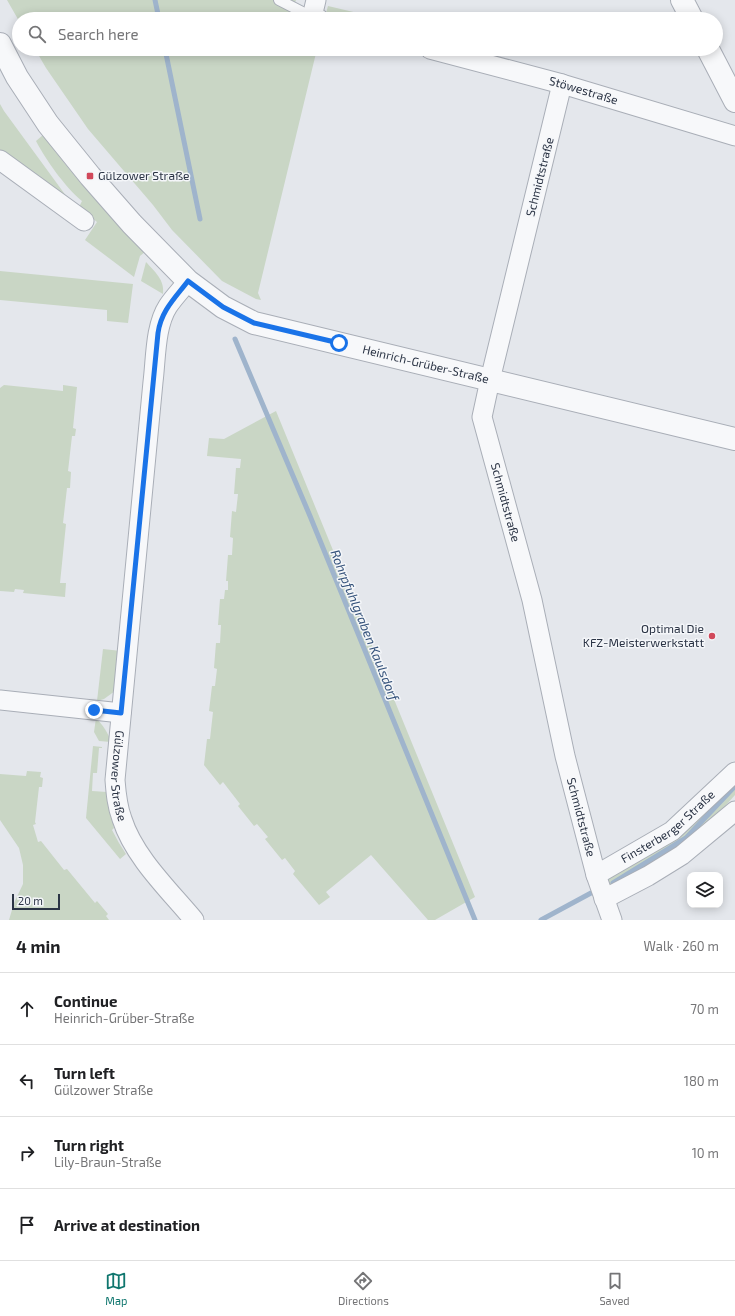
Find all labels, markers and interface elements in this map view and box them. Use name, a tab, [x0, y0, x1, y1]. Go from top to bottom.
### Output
search box	[12, 12, 723, 56]
icon: search	[26, 23, 48, 45]
text: Search here	[58, 25, 139, 43]
street label: Stöwestraße	[548, 73, 620, 106]
street label: Schmidtstraße	[522, 136, 556, 218]
place label: Gülzower Straße	[98, 168, 190, 182]
marker: Gülzower Straße	[85, 171, 95, 181]
route start	[330, 334, 348, 352]
street label: Heinrich-Grüber-Straße	[361, 341, 491, 385]
street label: Schmidtstraße	[489, 461, 524, 543]
water label: Rohrpfuhlgraben Kaulsdorf	[327, 547, 403, 704]
place label: Optimal Die KFZ-Meisterwerkstatt	[583, 621, 704, 649]
marker: Optimal Die KFZ-Meisterwerkstatt	[707, 631, 717, 641]
route end	[85, 701, 103, 719]
street label: Gülzower Straße	[109, 730, 130, 823]
street label: Schmidtstraße	[565, 776, 599, 858]
street label: Finsterberger Straße	[618, 787, 717, 865]
map controls	[687, 872, 723, 908]
button: layers	[687, 872, 723, 908]
scale bar	[12, 892, 60, 911]
text: 20 m	[18, 894, 43, 907]
text: 4 min	[16, 936, 60, 956]
text: Walk · 260 m	[644, 938, 719, 954]
text: Continue	[54, 992, 117, 1010]
icon: ahead	[16, 998, 38, 1020]
text: 70 m	[690, 1001, 719, 1017]
text: Heinrich-Grüber-Straße	[54, 1010, 194, 1026]
text: Turn left	[54, 1064, 115, 1082]
icon: left	[16, 1070, 38, 1092]
text: 180 m	[684, 1073, 719, 1089]
text: Gülzower Straße	[54, 1082, 153, 1098]
text: Turn right	[54, 1136, 124, 1154]
icon: right	[16, 1142, 38, 1164]
text: 10 m	[692, 1145, 719, 1161]
text: Lily-Braun-Straße	[54, 1154, 162, 1170]
icon: arrive	[16, 1214, 38, 1236]
text: Arrive at destination	[54, 1216, 200, 1234]
tab: Map	[105, 1270, 127, 1307]
tab: Directions	[338, 1270, 389, 1307]
tab: Saved	[599, 1270, 630, 1307]

